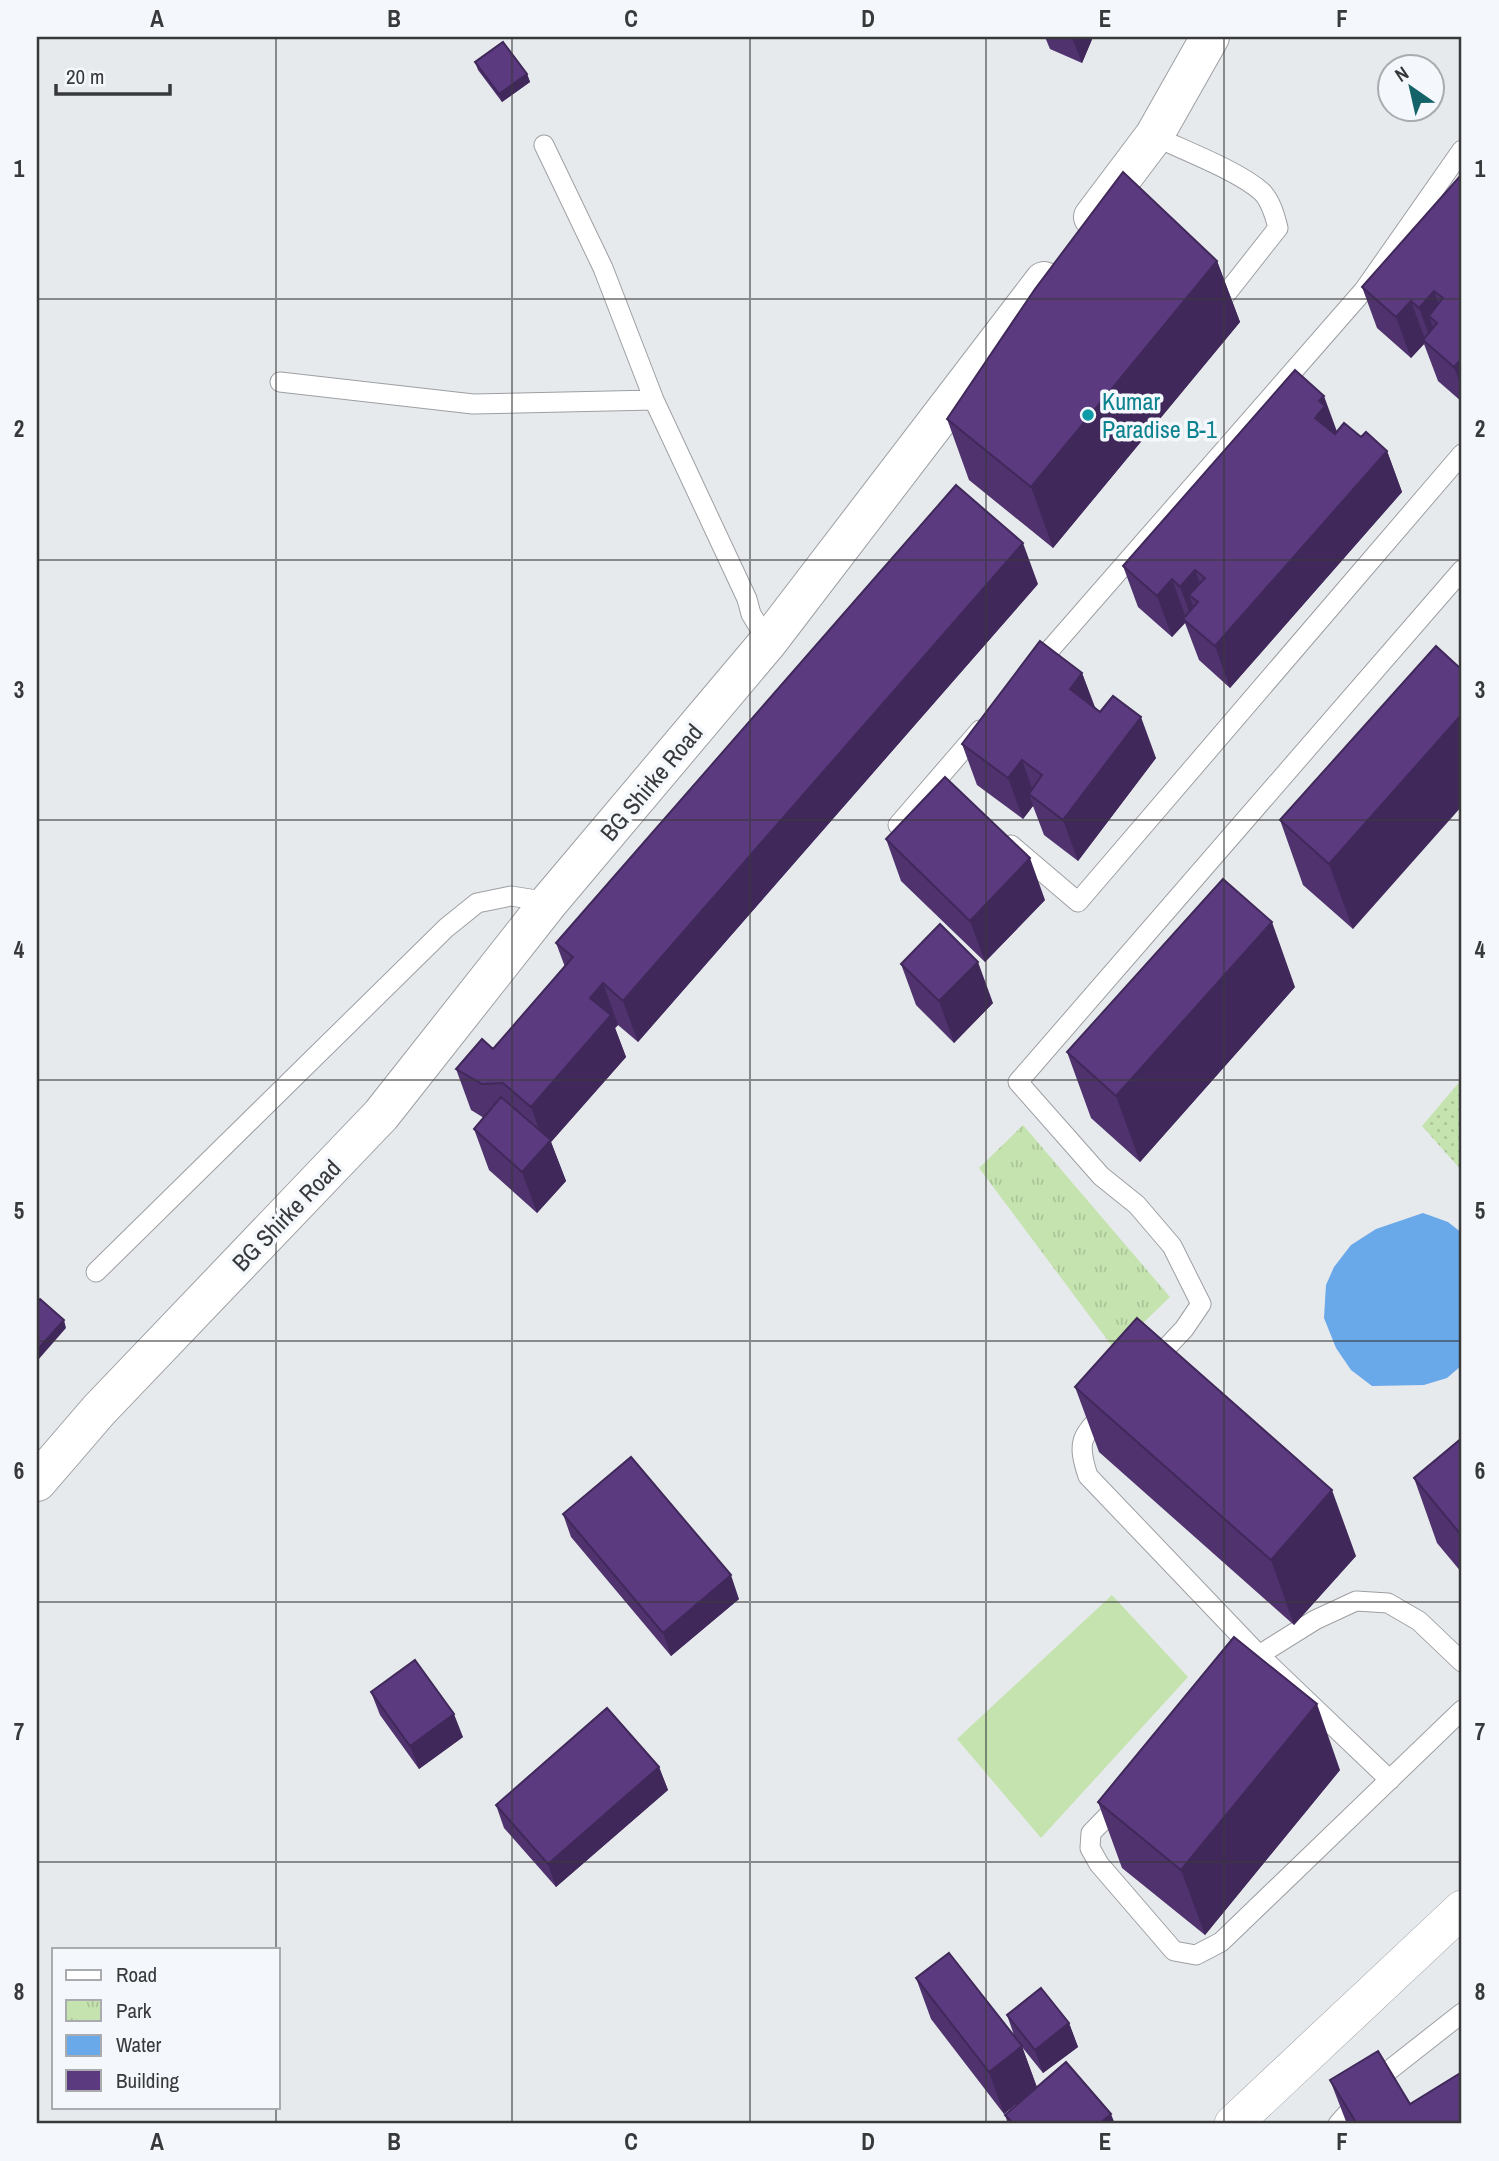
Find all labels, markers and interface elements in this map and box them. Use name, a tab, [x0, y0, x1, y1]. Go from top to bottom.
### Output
text: A	[150, 3, 164, 34]
text: B	[387, 3, 401, 34]
text: C	[624, 3, 638, 34]
text: D	[861, 3, 875, 34]
text: E	[1099, 3, 1111, 34]
text: F	[1336, 3, 1348, 34]
scale bar	[56, 52, 170, 96]
north arrow	[1376, 52, 1446, 122]
text: N	[1390, 60, 1413, 88]
text: 20 m	[66, 62, 104, 91]
text: 1	[14, 153, 25, 184]
text: 1	[1475, 153, 1486, 184]
place label: Kumar Paradise B-1	[1102, 385, 1217, 445]
marker: Kumar Paradise B-1	[1080, 407, 1096, 423]
text: 2	[14, 413, 24, 444]
text: 2	[1475, 413, 1485, 444]
text: 3	[14, 674, 24, 705]
text: 3	[1475, 674, 1485, 705]
street label: BG Shirke Road	[593, 717, 709, 847]
text: 4	[14, 934, 25, 965]
text: 4	[1475, 934, 1486, 965]
street label: BG Shirke Road	[225, 1152, 347, 1278]
text: 5	[14, 1195, 24, 1226]
text: 5	[1475, 1195, 1485, 1226]
text: 6	[14, 1455, 24, 1486]
text: 6	[1475, 1455, 1485, 1486]
text: 7	[14, 1716, 24, 1747]
text: 7	[1475, 1716, 1485, 1747]
legend	[52, 1948, 280, 2108]
text: Road	[116, 1960, 157, 1989]
text: 8	[14, 1976, 24, 2007]
text: 8	[1475, 1976, 1485, 2007]
text: Park	[116, 1996, 152, 2025]
text: Water	[116, 2030, 162, 2059]
text: Building	[116, 2066, 180, 2095]
text: A	[150, 2126, 164, 2157]
text: B	[387, 2126, 401, 2157]
text: C	[624, 2126, 638, 2157]
text: D	[861, 2126, 875, 2157]
text: E	[1099, 2126, 1111, 2157]
text: F	[1336, 2126, 1348, 2157]

